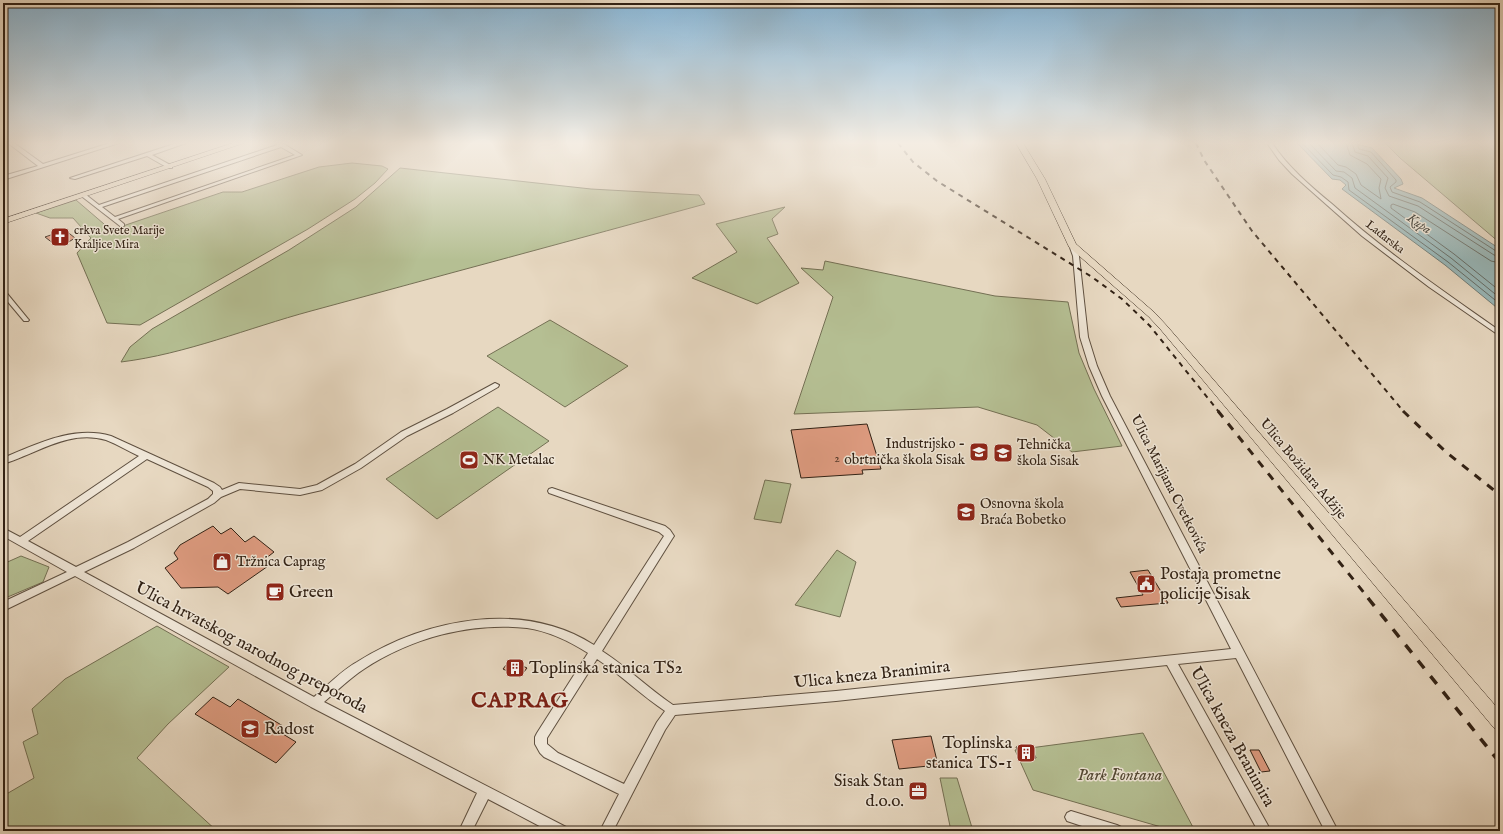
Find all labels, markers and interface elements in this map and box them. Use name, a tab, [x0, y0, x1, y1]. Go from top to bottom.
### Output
water label: Kupa	[1403, 209, 1434, 238]
street label: Lađarska	[1362, 217, 1408, 257]
place label: crkva Svete Marije Kraljice Mira	[74, 223, 165, 252]
church icon: crkva Svete Marije Kraljice Mira	[49, 226, 71, 248]
street label: Ulica Marijana Cvetkovića	[1126, 412, 1212, 557]
street label: Ulica Božidara Adžije	[1256, 415, 1351, 524]
place label: Industrijsko - obrtnička škola Sisak	[844, 435, 965, 469]
place label: Tehnička škola Sisak	[1017, 436, 1080, 470]
school or university icon: Industrijsko - obrtnička škola Sisak	[968, 441, 990, 463]
school or university icon: Tehnička škola Sisak	[992, 442, 1014, 464]
sports icon: NK Metalac	[458, 449, 480, 471]
place label: NK Metalac	[483, 451, 555, 469]
house number: 2	[834, 451, 840, 466]
place label: Osnovna škola Braća Bobetko	[980, 495, 1066, 529]
school or university icon: Osnovna škola Braća Bobetko	[955, 501, 977, 523]
shop icon: Tržnica Caprag	[211, 551, 233, 573]
place label: Tržnica Caprag	[236, 553, 326, 571]
place label: Postaja prometne policije Sisak	[1160, 564, 1281, 605]
public building icon: Postaja prometne policije Sisak	[1135, 573, 1157, 595]
street label: Ulica hrvatskog narodnog preporoda	[131, 578, 371, 719]
cafe icon: Green	[264, 581, 286, 603]
place label: Green	[289, 582, 333, 603]
street label: Ulica kneza Branimira	[793, 656, 952, 694]
building icon: Toplinska stanica TS2	[504, 657, 526, 679]
place label: Toplinska stanica TS2	[529, 658, 683, 679]
street label: Ulica kneza Branimira	[1185, 663, 1279, 811]
district label: CAPRAG	[471, 687, 569, 715]
school or university icon: Radost	[239, 718, 261, 740]
place label: Radost	[264, 719, 314, 740]
place label: Toplinska stanica TS-1	[926, 733, 1013, 774]
building icon: Toplinska stanica TS-1	[1015, 742, 1037, 764]
park label: Park Fontana	[1078, 765, 1163, 786]
place label: Sisak Stan d.o.o.	[834, 771, 904, 812]
office icon: Sisak Stan d.o.o.	[907, 780, 929, 802]

